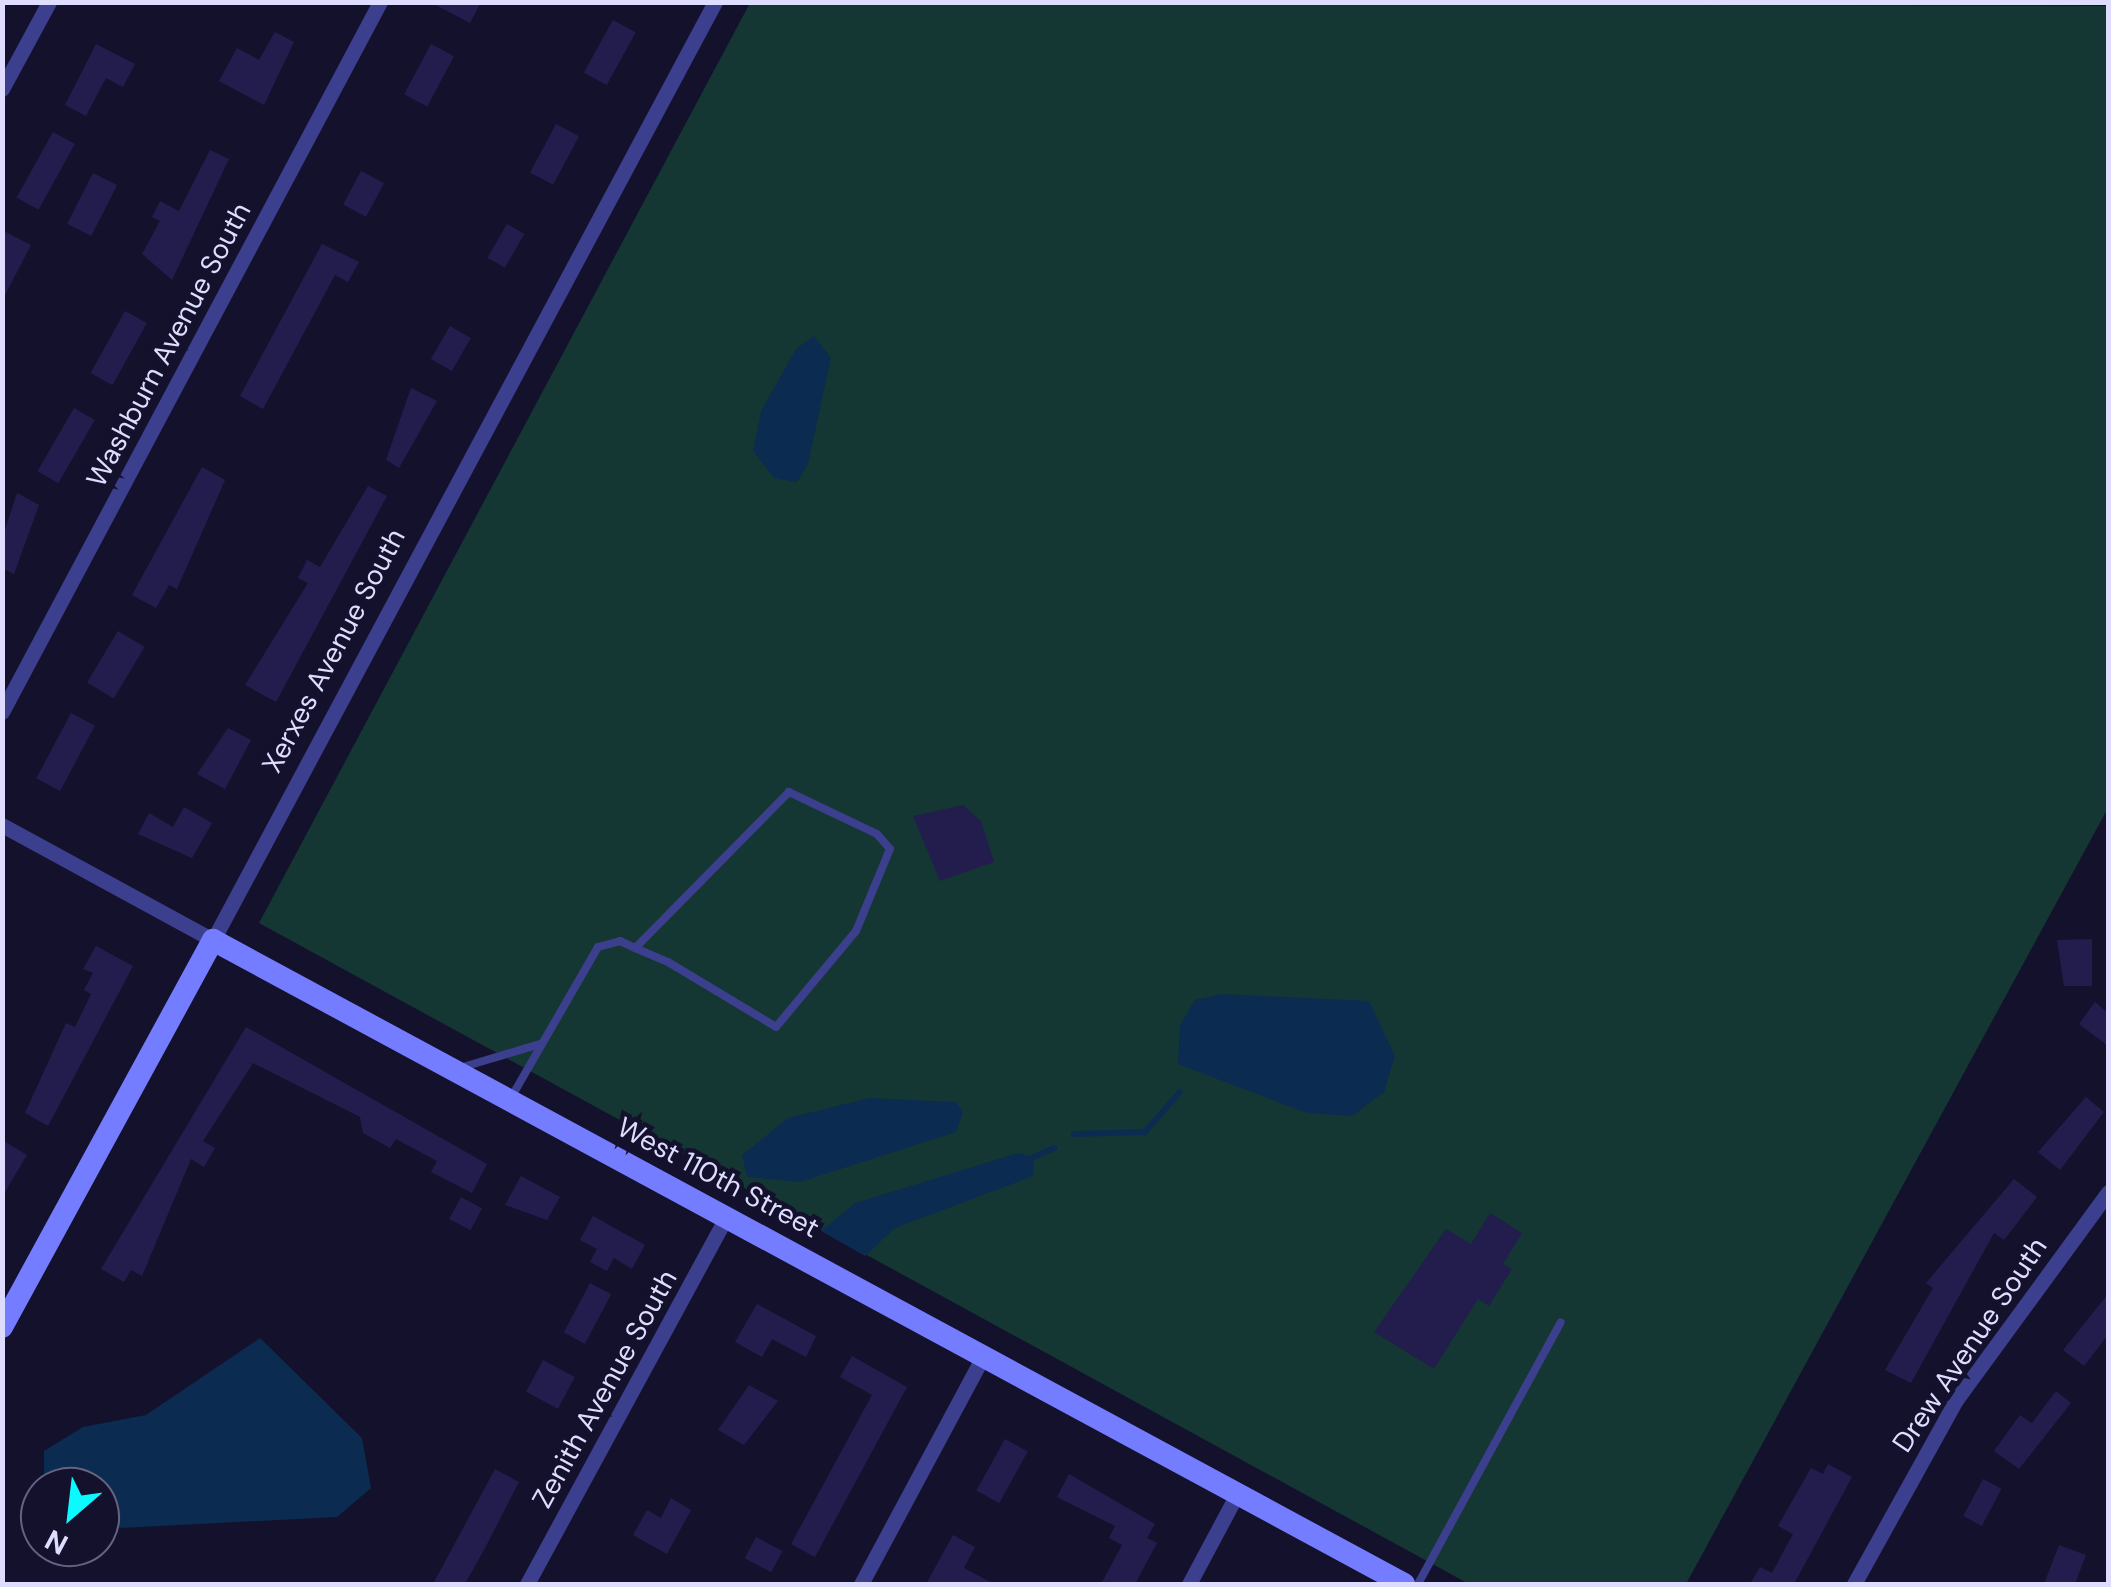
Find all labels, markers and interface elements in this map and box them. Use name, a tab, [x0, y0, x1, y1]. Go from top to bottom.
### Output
street label: Washburn Avenue South	[80, 197, 258, 493]
street label: Xerxes Avenue South	[255, 523, 413, 779]
street label: West 110th Street	[611, 1111, 825, 1245]
street label: Drew Avenue South	[1886, 1231, 2054, 1459]
street label: Zenith Avenue South	[526, 1264, 684, 1514]
north arrow	[20, 1467, 120, 1567]
text: N	[39, 1521, 74, 1563]

